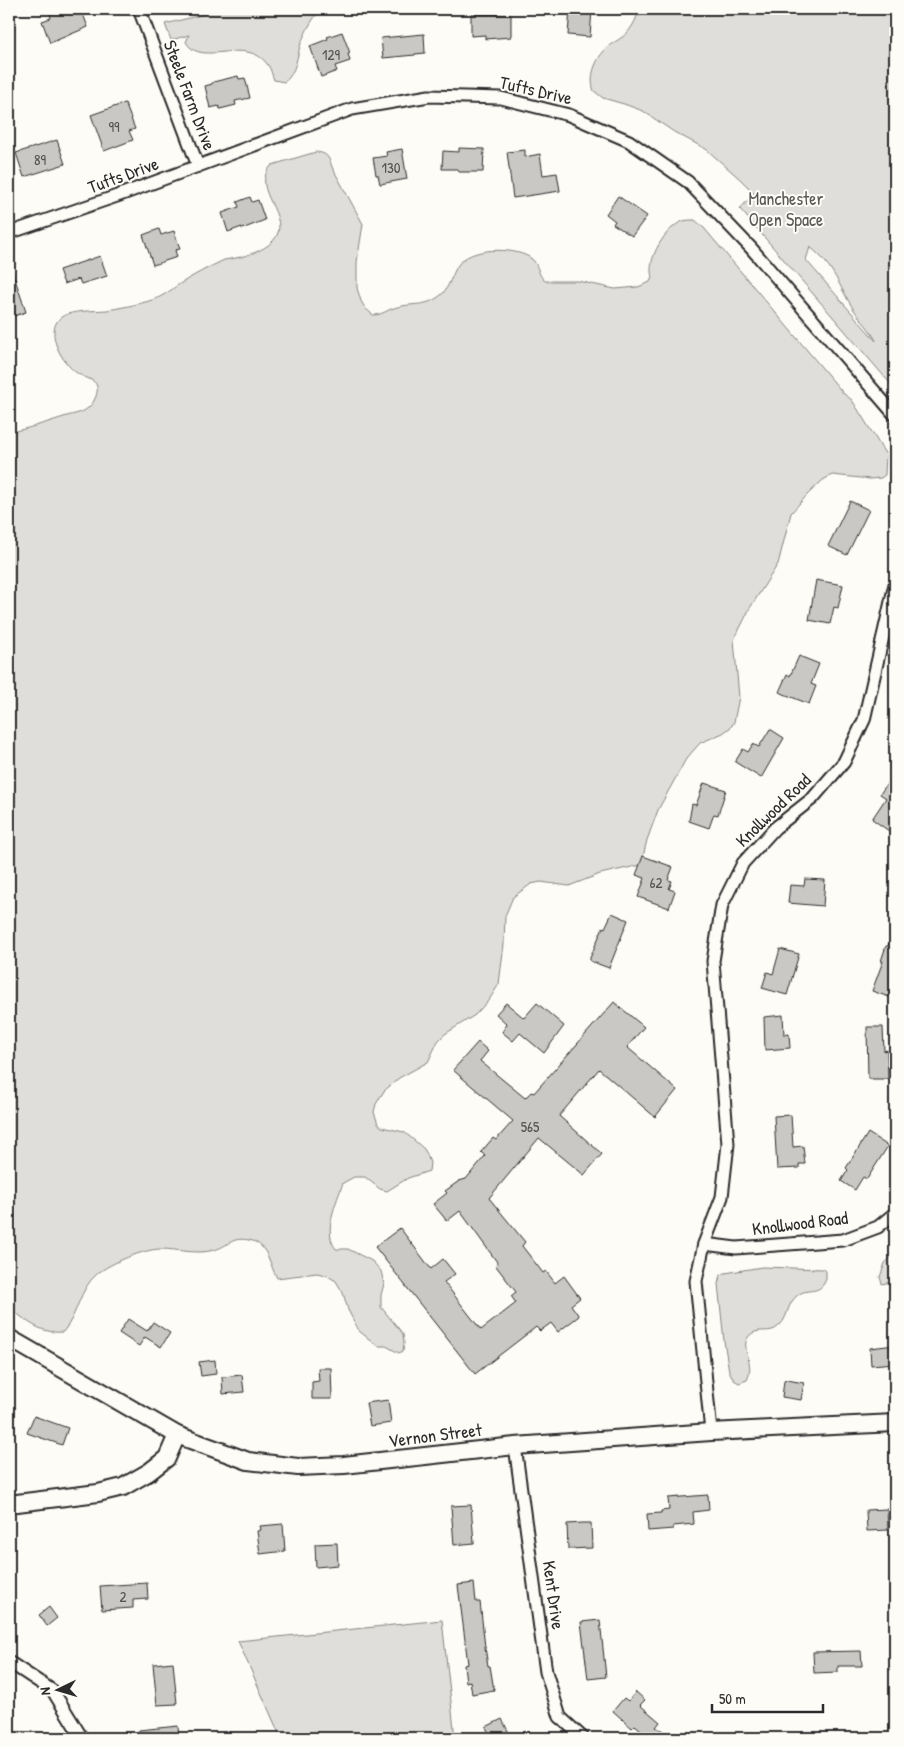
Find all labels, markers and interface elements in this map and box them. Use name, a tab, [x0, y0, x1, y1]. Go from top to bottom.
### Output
street label: Steele Farm Drive	[158, 36, 222, 154]
house number: 129	[322, 44, 340, 65]
street label: Tufts Drive	[498, 70, 574, 110]
house number: 99	[108, 116, 120, 137]
house number: 89	[34, 149, 46, 170]
street label: Tufts Drive	[84, 151, 162, 199]
house number: 130	[382, 157, 401, 178]
park label: Manchester Open Space	[749, 186, 823, 232]
street label: Knollwood Road	[730, 768, 816, 852]
house number: 62	[649, 872, 663, 893]
house number: 565	[521, 1116, 540, 1137]
street label: Knollwood Road	[751, 1205, 849, 1241]
street label: Vernon Street	[387, 1417, 484, 1453]
street label: Kent Drive	[537, 1559, 571, 1631]
house number: 2	[119, 1586, 127, 1607]
north arrow	[32, 1664, 82, 1714]
scale bar	[712, 1682, 823, 1714]
text: N	[35, 1686, 54, 1696]
text: 50 m	[719, 1688, 746, 1709]

